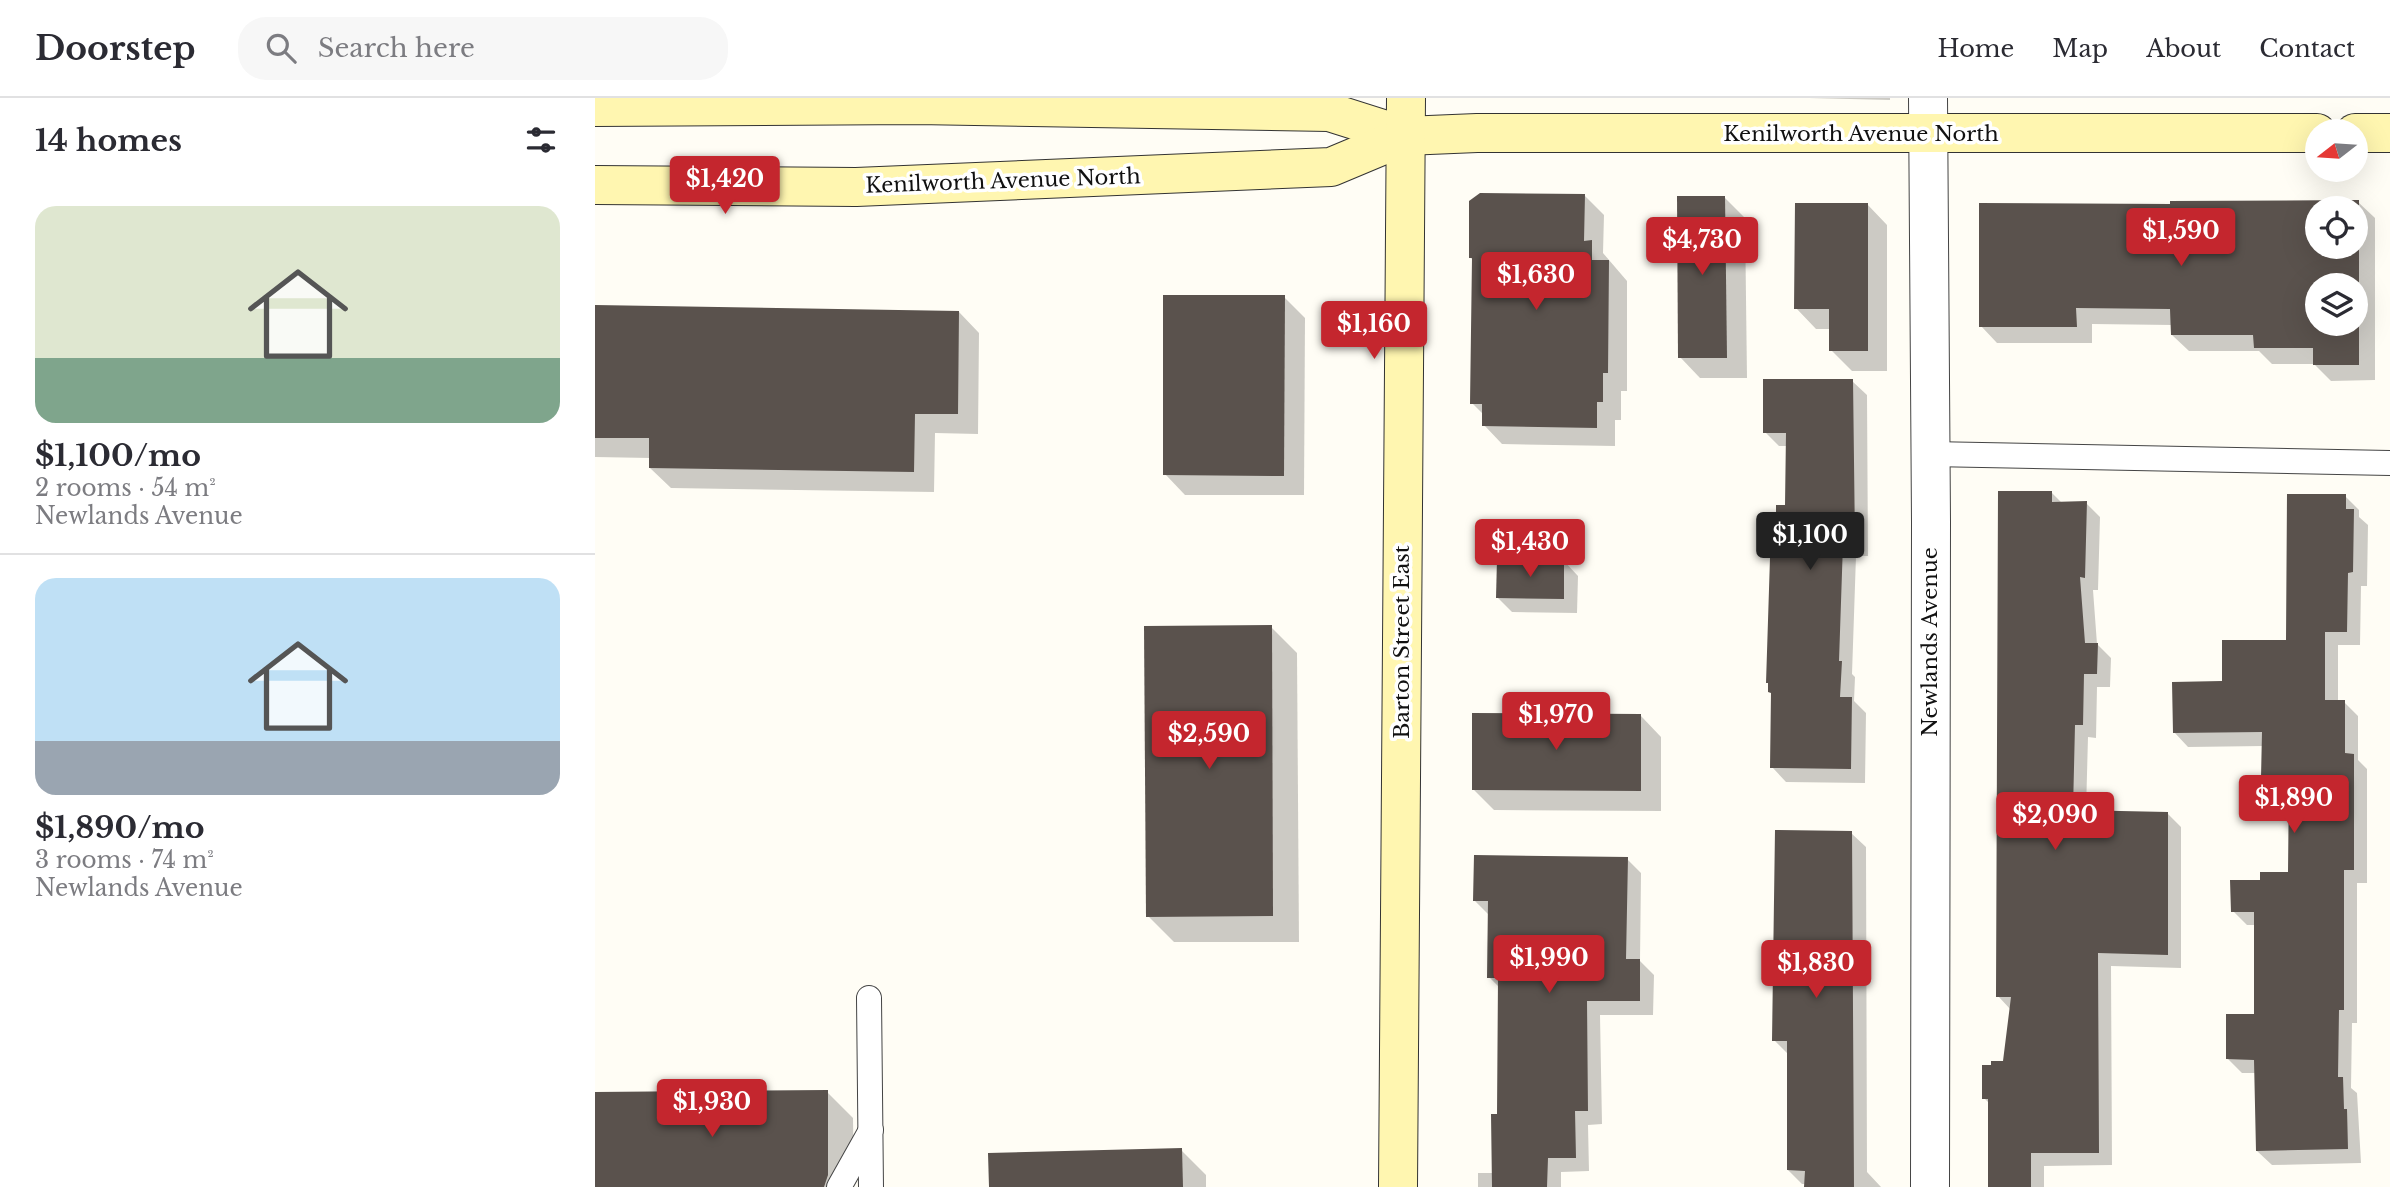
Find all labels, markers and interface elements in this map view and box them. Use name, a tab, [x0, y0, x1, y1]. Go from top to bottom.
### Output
search box	[238, 17, 728, 80]
text: Doorstep	[35, 28, 196, 69]
icon: search	[262, 29, 300, 67]
text: Search here	[318, 32, 475, 64]
text: Home	[1938, 34, 2014, 63]
text: Map	[2052, 34, 2108, 63]
text: About	[2146, 34, 2221, 63]
text: Contact	[2259, 34, 2355, 63]
north arrow	[2305, 119, 2368, 182]
map controls	[2305, 119, 2368, 336]
icon: filters	[522, 121, 560, 159]
street label: Kenilworth Avenue North	[1723, 121, 1999, 147]
text: 14 homes	[35, 122, 182, 159]
pin: $1,420	[668, 156, 782, 216]
street label: Kenilworth Avenue North	[865, 163, 1141, 199]
text: $1,420	[686, 165, 764, 193]
button: locate	[2305, 196, 2368, 259]
pin: $1,590	[2124, 208, 2238, 268]
text: $1,590	[2142, 217, 2220, 245]
pin: $4,730	[1645, 218, 1759, 277]
text: $4,730	[1662, 226, 1742, 254]
icon: home	[235, 251, 361, 377]
pin: $1,630	[1479, 252, 1593, 312]
text: $1,630	[1497, 261, 1575, 289]
button: layers	[2305, 273, 2368, 336]
pin: $1,160	[1317, 302, 1431, 361]
text: $1,160	[1337, 310, 1411, 338]
text: $1,100/mo	[35, 437, 201, 474]
text: 2 rooms · 54 m²	[35, 474, 216, 502]
text: Newlands Avenue	[35, 502, 243, 530]
pin: $1,100	[1753, 512, 1867, 572]
pin: $1,430	[1473, 519, 1587, 579]
text: $1,100	[1772, 521, 1848, 549]
text: $1,430	[1491, 528, 1569, 556]
street label: Barton Street East	[1389, 545, 1415, 739]
street label: Newlands Avenue	[1917, 547, 1943, 737]
icon: home	[235, 623, 361, 749]
pin: $1,970	[1499, 692, 1613, 752]
text: $1,970	[1518, 701, 1594, 729]
pin: $2,590	[1152, 712, 1266, 771]
text: $2,590	[1168, 720, 1250, 748]
pin: $1,890	[2237, 776, 2351, 835]
text: $1,890	[2255, 784, 2333, 812]
pin: $2,090	[1998, 792, 2112, 852]
text: $2,090	[2012, 801, 2098, 829]
text: $1,890/mo	[35, 809, 204, 846]
text: 3 rooms · 74 m²	[35, 846, 214, 874]
text: Newlands Avenue	[35, 874, 243, 902]
pin: $1,990	[1492, 936, 1606, 995]
pin: $1,830	[1759, 940, 1873, 1000]
text: $1,990	[1509, 944, 1589, 972]
text: $1,830	[1777, 949, 1855, 977]
pin: $1,930	[655, 1080, 769, 1139]
text: $1,930	[673, 1088, 751, 1116]

